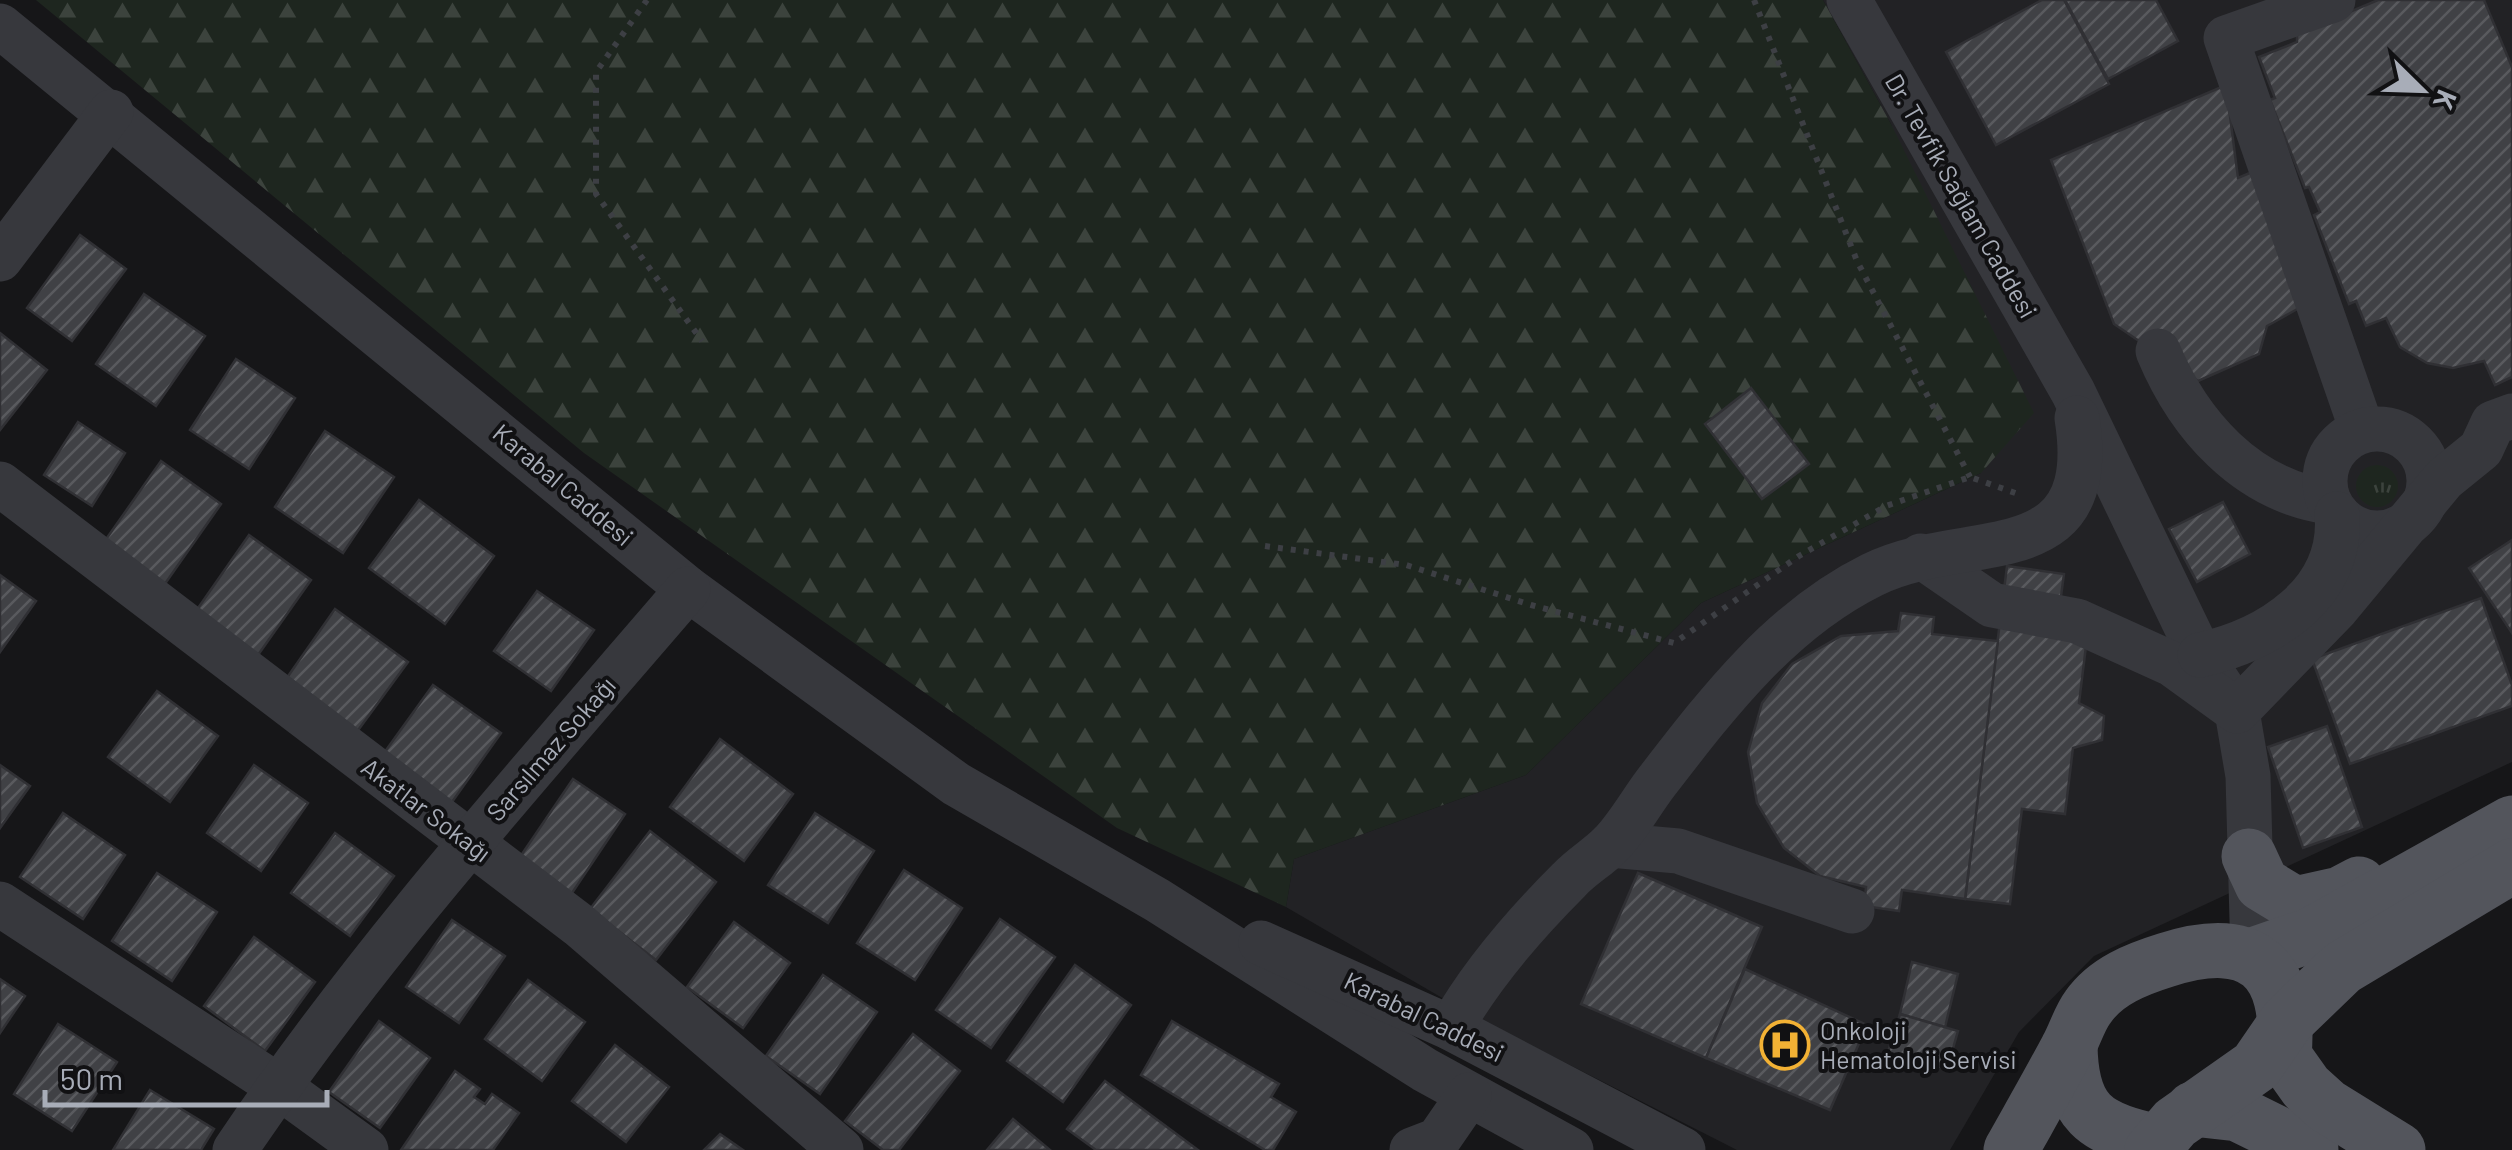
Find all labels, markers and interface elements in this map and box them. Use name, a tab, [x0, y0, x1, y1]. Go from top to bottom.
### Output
north arrow	[2372, 40, 2472, 140]
street label: Dr. Tevfik Sağlam Caddesi	[1880, 68, 2044, 323]
text: K	[2427, 85, 2465, 115]
street label: Karabal Caddesi	[487, 417, 640, 552]
street label: Sarsılmaz Sokağı	[480, 670, 621, 826]
street label: Akatlar Sokağı	[356, 751, 497, 867]
street label: Karabal Caddesi	[1340, 965, 1509, 1068]
place label: Onkoloji Hematoloji Servisi	[1820, 1015, 2017, 1074]
hospital icon: Onkoloji Hematoloji Servisi	[1759, 1019, 1811, 1071]
scale bar	[45, 1045, 328, 1107]
text: 50 m	[60, 1060, 123, 1096]

